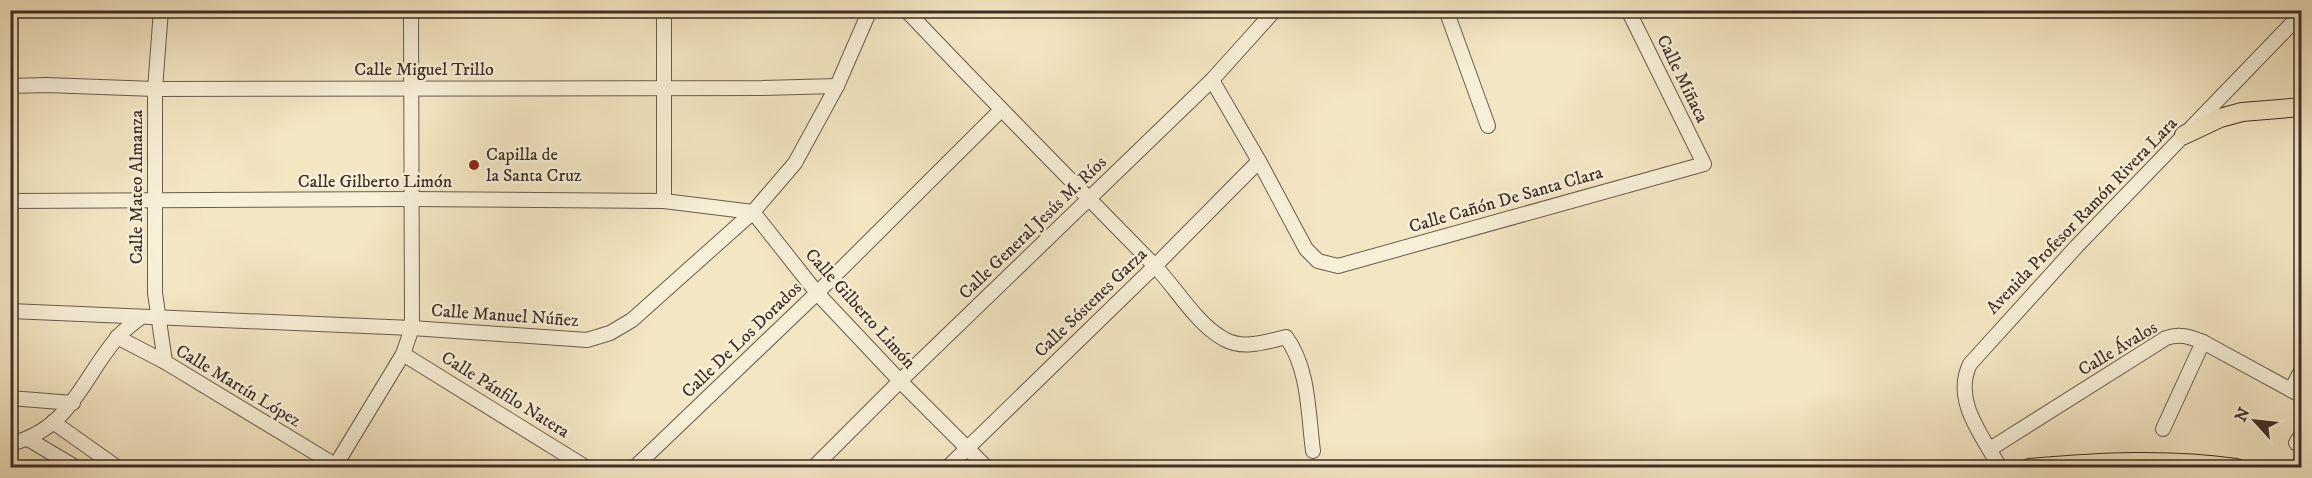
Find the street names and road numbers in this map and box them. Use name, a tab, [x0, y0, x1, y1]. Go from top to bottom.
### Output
street label: Calle Miñaca	[1651, 31, 1713, 127]
street label: Calle Miguel Trillo	[354, 59, 494, 81]
street label: Calle Mateo Almanza	[126, 109, 148, 264]
street label: Avenida Profesor Ramón Rivera Lara	[1982, 113, 2182, 319]
street label: Calle General Jesús M. Ríos	[955, 152, 1111, 304]
street label: Calle Cañón De Santa Clara	[1407, 162, 1606, 238]
street label: Calle Gilberto Limón	[298, 171, 453, 193]
street label: Calle Sóstenes Garza	[1030, 243, 1152, 362]
street label: Calle Gilberto Limón	[800, 244, 920, 374]
street label: Calle De Los Dorados	[677, 277, 807, 403]
street label: Calle Manuel Núñez	[430, 300, 580, 332]
street label: Calle Ávalos	[2074, 316, 2162, 381]
street label: Calle Martín López	[171, 340, 305, 432]
street label: Calle Pánfilo Natera	[437, 347, 573, 443]

